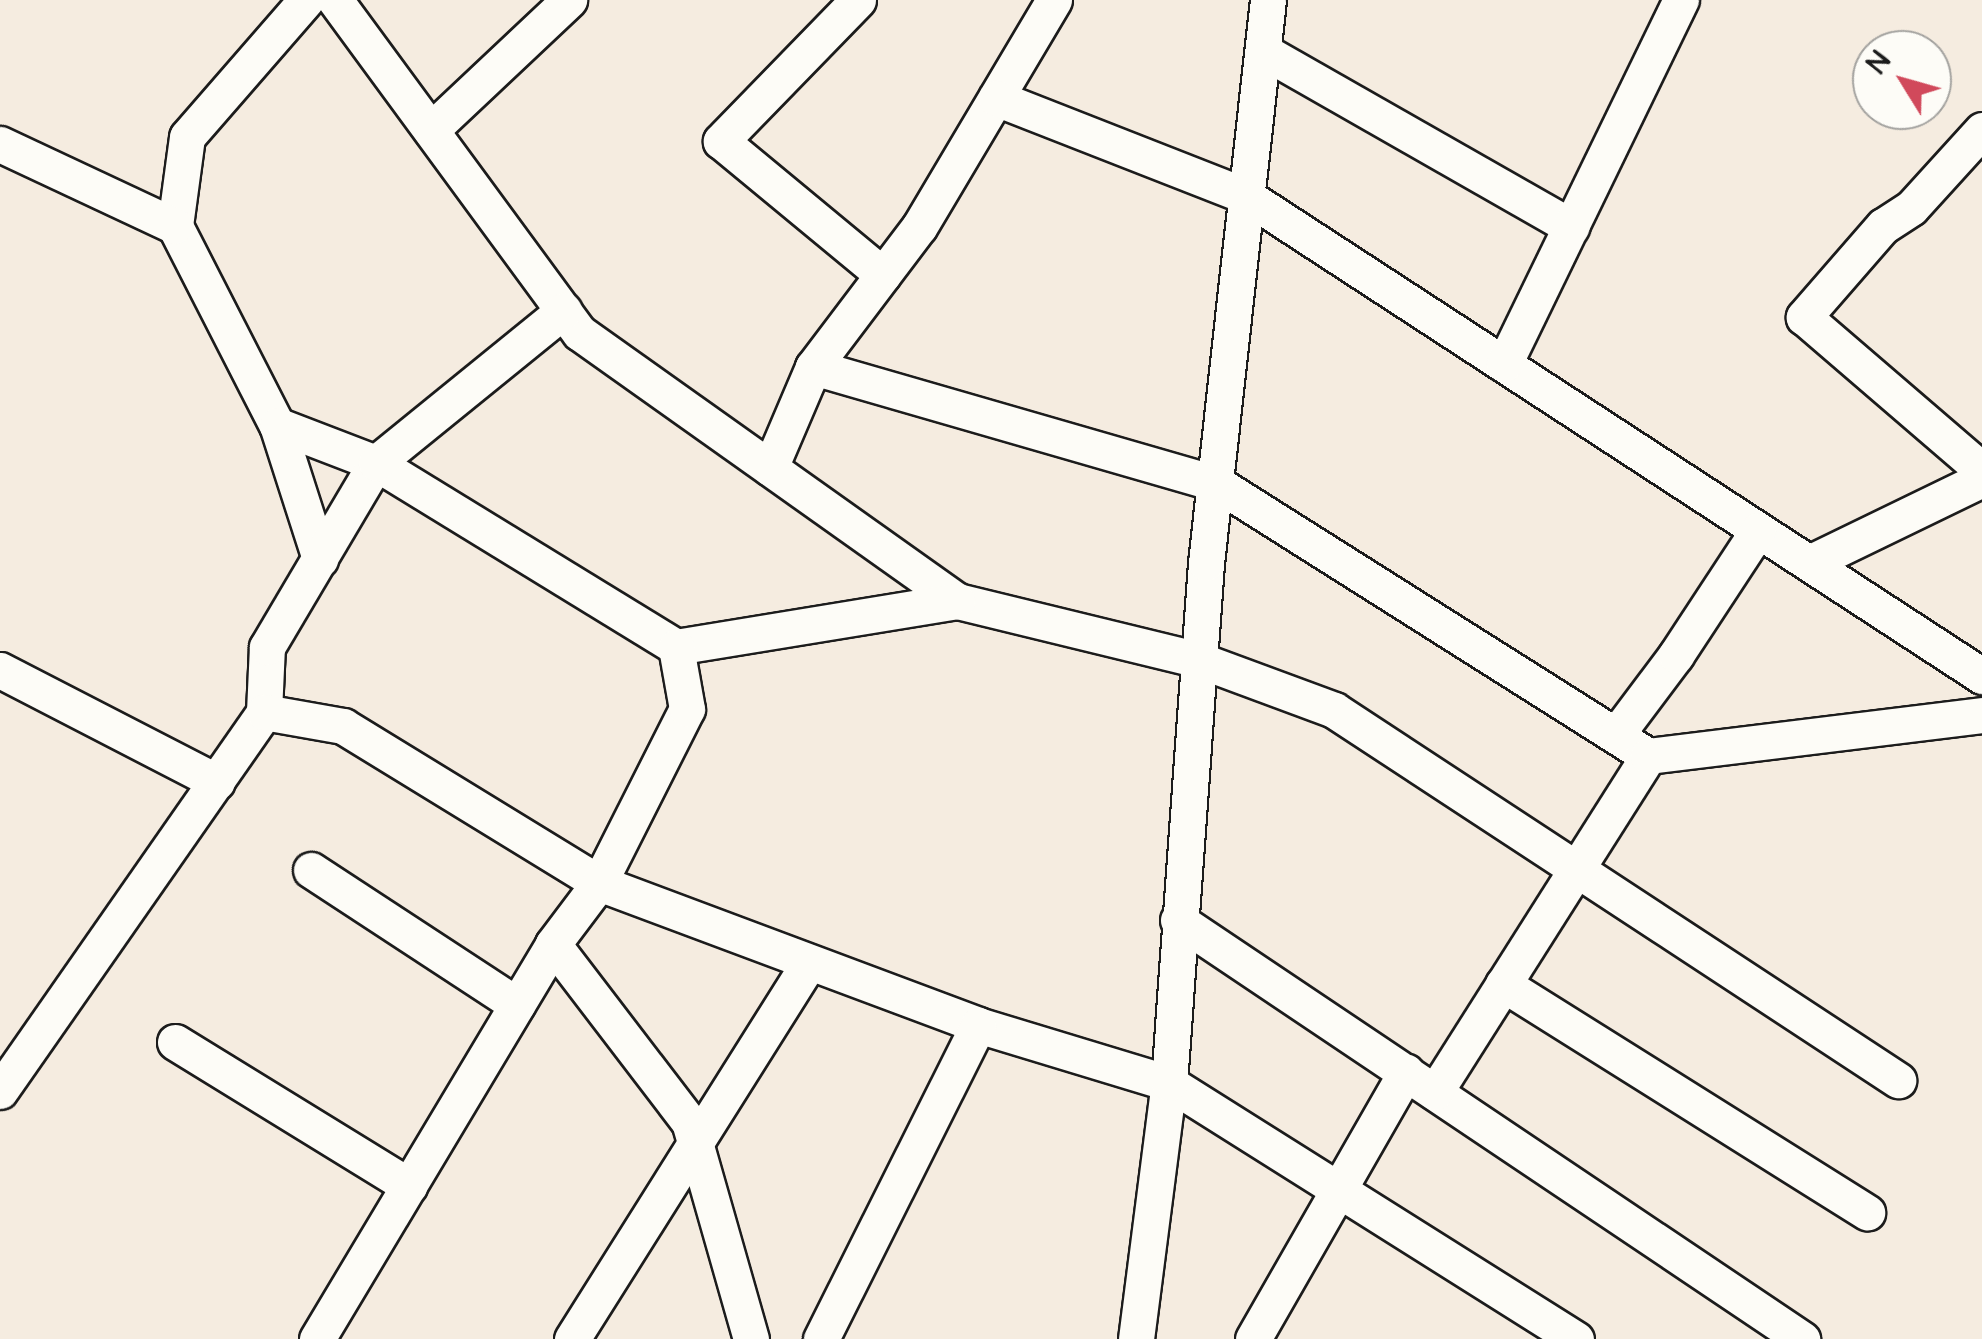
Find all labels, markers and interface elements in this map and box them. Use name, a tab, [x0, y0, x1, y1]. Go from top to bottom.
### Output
north arrow	[1852, 30, 1952, 130]
text: N	[1858, 44, 1900, 82]

